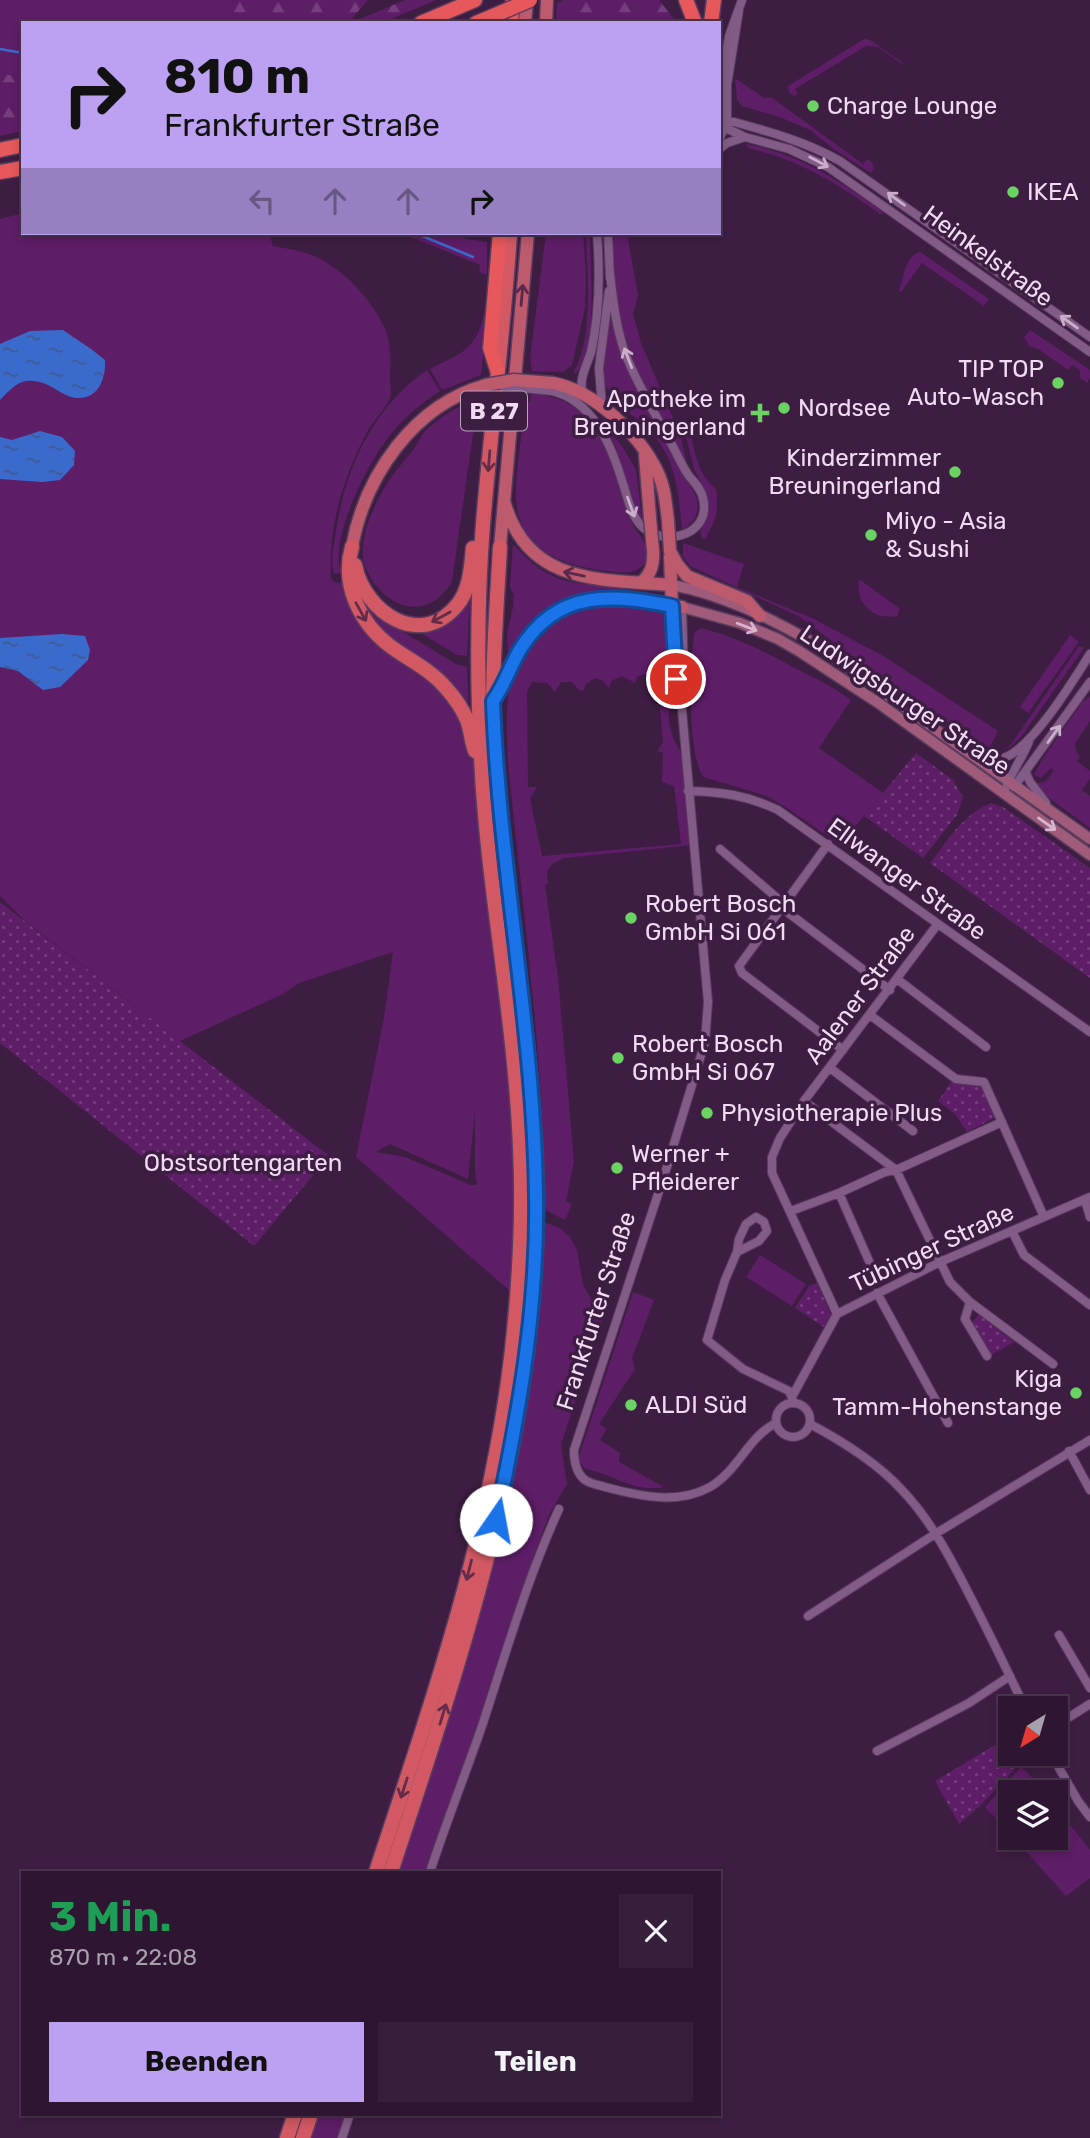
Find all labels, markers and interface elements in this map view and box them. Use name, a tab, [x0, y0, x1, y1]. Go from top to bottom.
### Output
text: 810 m	[164, 47, 310, 105]
icon: right	[49, 49, 140, 140]
place label: Charge Lounge	[827, 92, 997, 120]
marker: Charge Lounge	[805, 98, 821, 114]
text: Frankfurter Straße	[164, 106, 440, 144]
one-way arrow	[808, 156, 829, 170]
place label: IKEA	[1027, 178, 1079, 206]
icon: left	[243, 182, 281, 220]
icon: ahead	[316, 182, 354, 220]
icon: ahead	[389, 182, 427, 220]
icon: right	[462, 182, 500, 220]
marker: IKEA	[1005, 184, 1021, 200]
one-way arrow	[887, 192, 906, 206]
street label: Heinkelstraße	[918, 200, 1058, 312]
one-way arrow	[516, 284, 529, 307]
one-way arrow	[1060, 315, 1079, 330]
one-way arrow	[620, 347, 633, 369]
place label: TIP TOP Auto-Wasch	[907, 355, 1044, 411]
marker: TIP TOP Auto-Wasch	[1050, 375, 1066, 391]
place label: Apotheke im Breuningerland	[574, 385, 746, 441]
road number: B 27	[461, 392, 527, 430]
place label: Nordsee	[798, 394, 891, 422]
marker: Nordsee	[776, 400, 792, 416]
marker: Apotheke im Breuningerland	[752, 405, 768, 421]
place label: Kinderzimmer Breuningerland	[769, 444, 941, 500]
one-way arrow	[482, 449, 495, 472]
marker: Kinderzimmer Breuningerland	[947, 464, 963, 480]
one-way arrow	[626, 496, 638, 518]
place label: Miyo - Asia & Sushi	[885, 507, 1007, 563]
marker: Miyo - Asia & Sushi	[863, 527, 879, 543]
one-way arrow	[563, 566, 586, 580]
one-way arrow	[354, 601, 368, 621]
one-way arrow	[431, 610, 451, 624]
street label: Ludwigsburger Straße	[795, 619, 1015, 781]
one-way arrow	[736, 621, 758, 634]
pin	[646, 649, 706, 709]
icon: arrive	[657, 660, 695, 698]
one-way arrow	[1046, 725, 1061, 744]
street label: Ellwanger Straße	[822, 812, 992, 946]
one-way arrow	[1037, 817, 1056, 831]
place label: Robert Bosch GmbH Si 061	[645, 890, 796, 946]
marker: Robert Bosch GmbH Si 061	[623, 910, 639, 926]
street label: Aalener Straße	[799, 921, 921, 1069]
place label: Robert Bosch GmbH Si 067	[632, 1030, 783, 1086]
marker: Robert Bosch GmbH Si 067	[610, 1050, 626, 1066]
place label: Physiotherapie Plus	[721, 1099, 942, 1127]
marker: Physiotherapie Plus	[699, 1105, 715, 1121]
place label: Werner + Pfleiderer	[631, 1140, 739, 1196]
park label: Obstsortengarten	[144, 1149, 342, 1177]
marker: Werner + Pfleiderer	[609, 1160, 625, 1176]
street label: Tübinger Straße	[846, 1198, 1018, 1298]
street label: Frankfurter Straße	[551, 1208, 641, 1414]
place label: Kiga Tamm-Hohenstange	[832, 1365, 1062, 1421]
marker: Kiga Tamm-Hohenstange	[1068, 1385, 1084, 1401]
place label: ALDI Süd	[645, 1391, 747, 1419]
marker: ALDI Süd	[623, 1397, 639, 1413]
position arrow	[459, 1483, 533, 1557]
one-way arrow	[461, 1559, 474, 1581]
north arrow	[998, 1696, 1068, 1766]
map controls	[998, 1696, 1068, 1850]
one-way arrow	[437, 1704, 450, 1726]
one-way arrow	[397, 1777, 409, 1799]
button: layers	[998, 1780, 1068, 1850]
text: 3 Min.	[49, 1892, 171, 1942]
button: close	[619, 1894, 693, 1968]
text: 870 m · 22:08	[49, 1943, 197, 1971]
button: Beenden	[49, 2022, 364, 2102]
button: Teilen	[378, 2022, 693, 2102]

